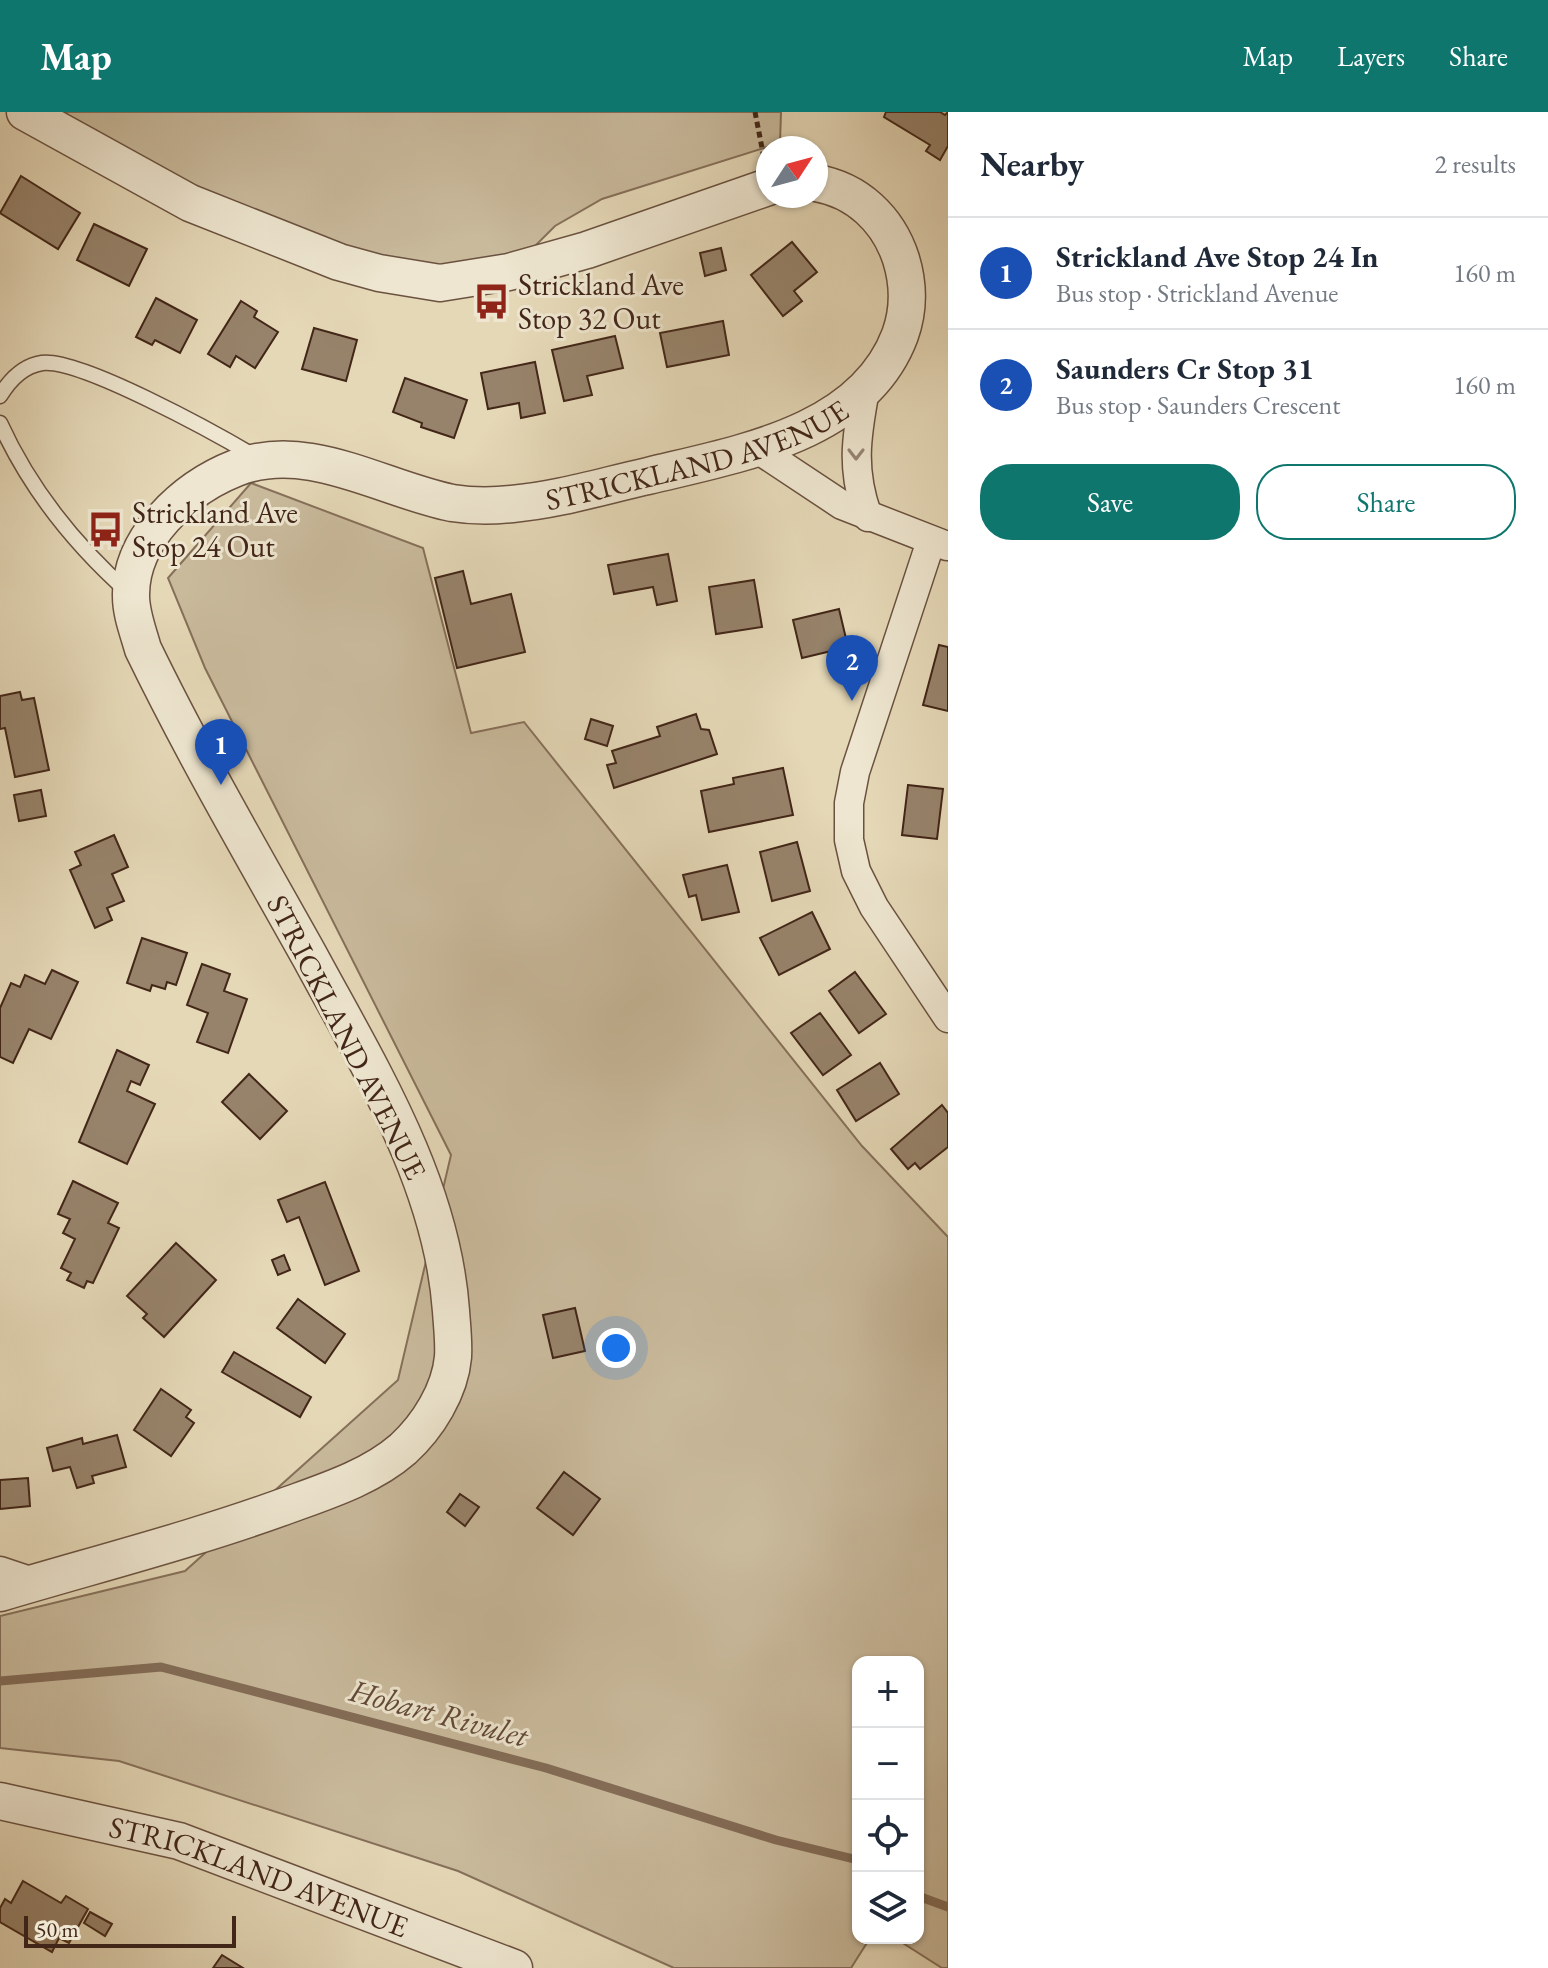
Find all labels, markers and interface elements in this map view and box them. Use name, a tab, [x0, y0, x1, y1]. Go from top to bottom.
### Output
text: Map	[40, 32, 112, 81]
text: Map	[1243, 38, 1293, 74]
text: Layers	[1337, 38, 1405, 74]
text: Share	[1449, 38, 1508, 74]
north arrow	[756, 136, 828, 208]
text: Nearby	[980, 142, 1084, 186]
text: 2 results	[1435, 147, 1516, 181]
text: Strickland Ave Stop 24 In	[1056, 237, 1379, 276]
text: 1	[999, 256, 1013, 290]
text: 160 m	[1453, 256, 1516, 290]
place label: Strickland Ave Stop 32 Out	[518, 265, 684, 338]
text: Bus stop · Strickland Avenue	[1056, 276, 1339, 310]
bus stop icon: Strickland Ave Stop 32 Out	[473, 282, 511, 320]
text: Saunders Cr Stop 31	[1056, 349, 1314, 388]
text: 2	[999, 368, 1013, 402]
text: 160 m	[1453, 368, 1516, 402]
text: Bus stop · Saunders Crescent	[1056, 388, 1340, 422]
street label: STRICKLAND AVENUE	[542, 390, 855, 519]
one-way arrow	[847, 448, 865, 461]
button: Save	[980, 464, 1240, 540]
button: Share	[1256, 464, 1516, 540]
place label: Strickland Ave Stop 24 Out	[132, 493, 298, 566]
bus stop icon: Strickland Ave Stop 24 Out	[87, 510, 125, 548]
pin: 2	[826, 635, 878, 701]
pin: 1	[195, 719, 247, 785]
street label: STRICKLAND AVENUE	[258, 888, 436, 1186]
your location	[596, 1328, 636, 1368]
map controls	[852, 1656, 924, 1944]
button: +	[852, 1656, 924, 1728]
water label: Hobart Rivulet	[345, 1669, 534, 1757]
button: −	[852, 1728, 924, 1800]
button: locate	[852, 1800, 924, 1872]
street label: STRICKLAND AVENUE	[106, 1807, 414, 1946]
button: layers	[852, 1872, 924, 1944]
scale bar	[24, 1912, 236, 1948]
text: 50 m	[36, 1915, 79, 1944]

